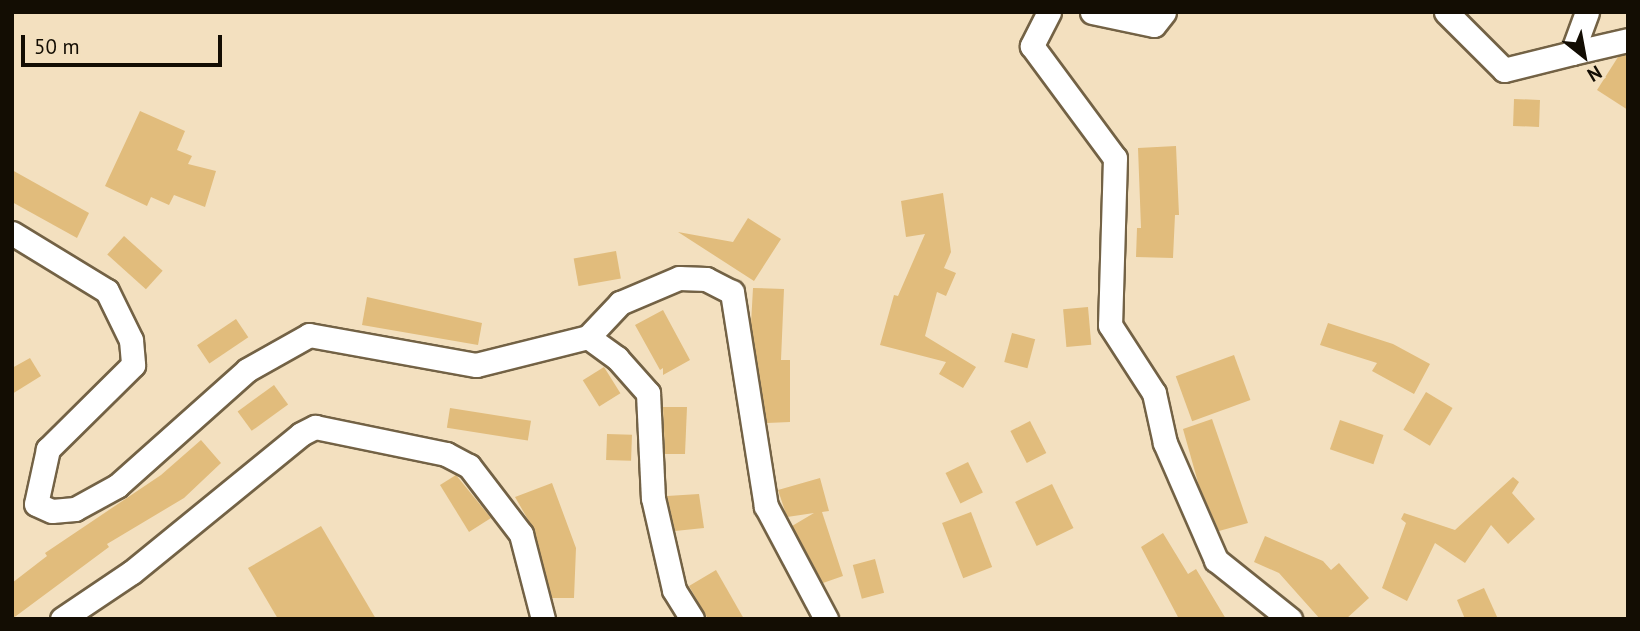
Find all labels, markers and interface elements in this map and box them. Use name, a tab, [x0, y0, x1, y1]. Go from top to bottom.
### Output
scale bar	[24, 21, 226, 65]
north arrow	[1549, 21, 1619, 91]
text: 50 m	[34, 33, 80, 60]
text: N	[1583, 60, 1606, 87]

